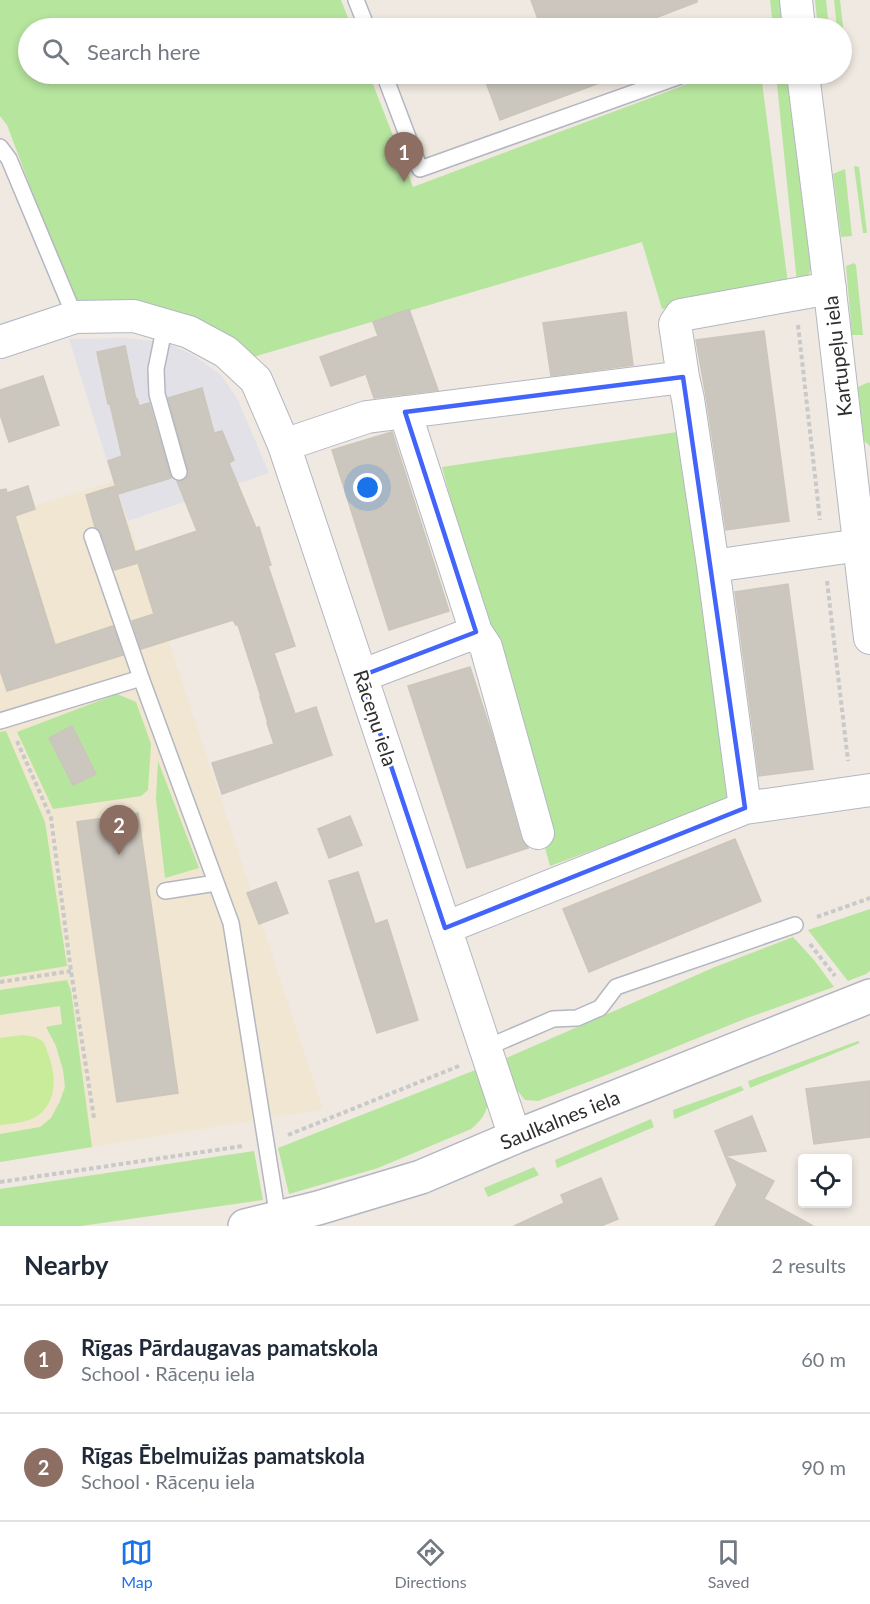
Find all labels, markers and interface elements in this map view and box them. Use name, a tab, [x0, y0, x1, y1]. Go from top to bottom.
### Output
search box	[18, 18, 852, 84]
icon: search	[39, 35, 72, 68]
text: Search here	[87, 38, 200, 65]
pin: 1	[384, 132, 424, 182]
street label: Kartupeļu iela	[818, 294, 856, 418]
your location	[353, 473, 382, 502]
street label: Rāceņu iela	[349, 667, 403, 769]
pin: 2	[100, 806, 138, 855]
street label: Saulkalnes iela	[496, 1084, 623, 1154]
map controls	[798, 1154, 852, 1208]
button: locate	[798, 1154, 852, 1208]
text: Nearby	[24, 1249, 109, 1281]
text: 2 results	[771, 1253, 846, 1277]
text: Rīgas Pārdaugavas pamatskola	[81, 1334, 378, 1361]
text: 1	[38, 1347, 49, 1371]
text: 60 m	[801, 1347, 846, 1371]
text: School · Rāceņu iela	[81, 1361, 255, 1385]
text: Rīgas Ēbelmuižas pamatskola	[81, 1442, 365, 1469]
text: 2	[38, 1455, 49, 1479]
text: 90 m	[801, 1455, 846, 1479]
text: School · Rāceņu iela	[81, 1469, 255, 1493]
tab: Map	[120, 1536, 153, 1591]
tab: Directions	[394, 1536, 467, 1591]
tab: Saved	[708, 1536, 749, 1591]

